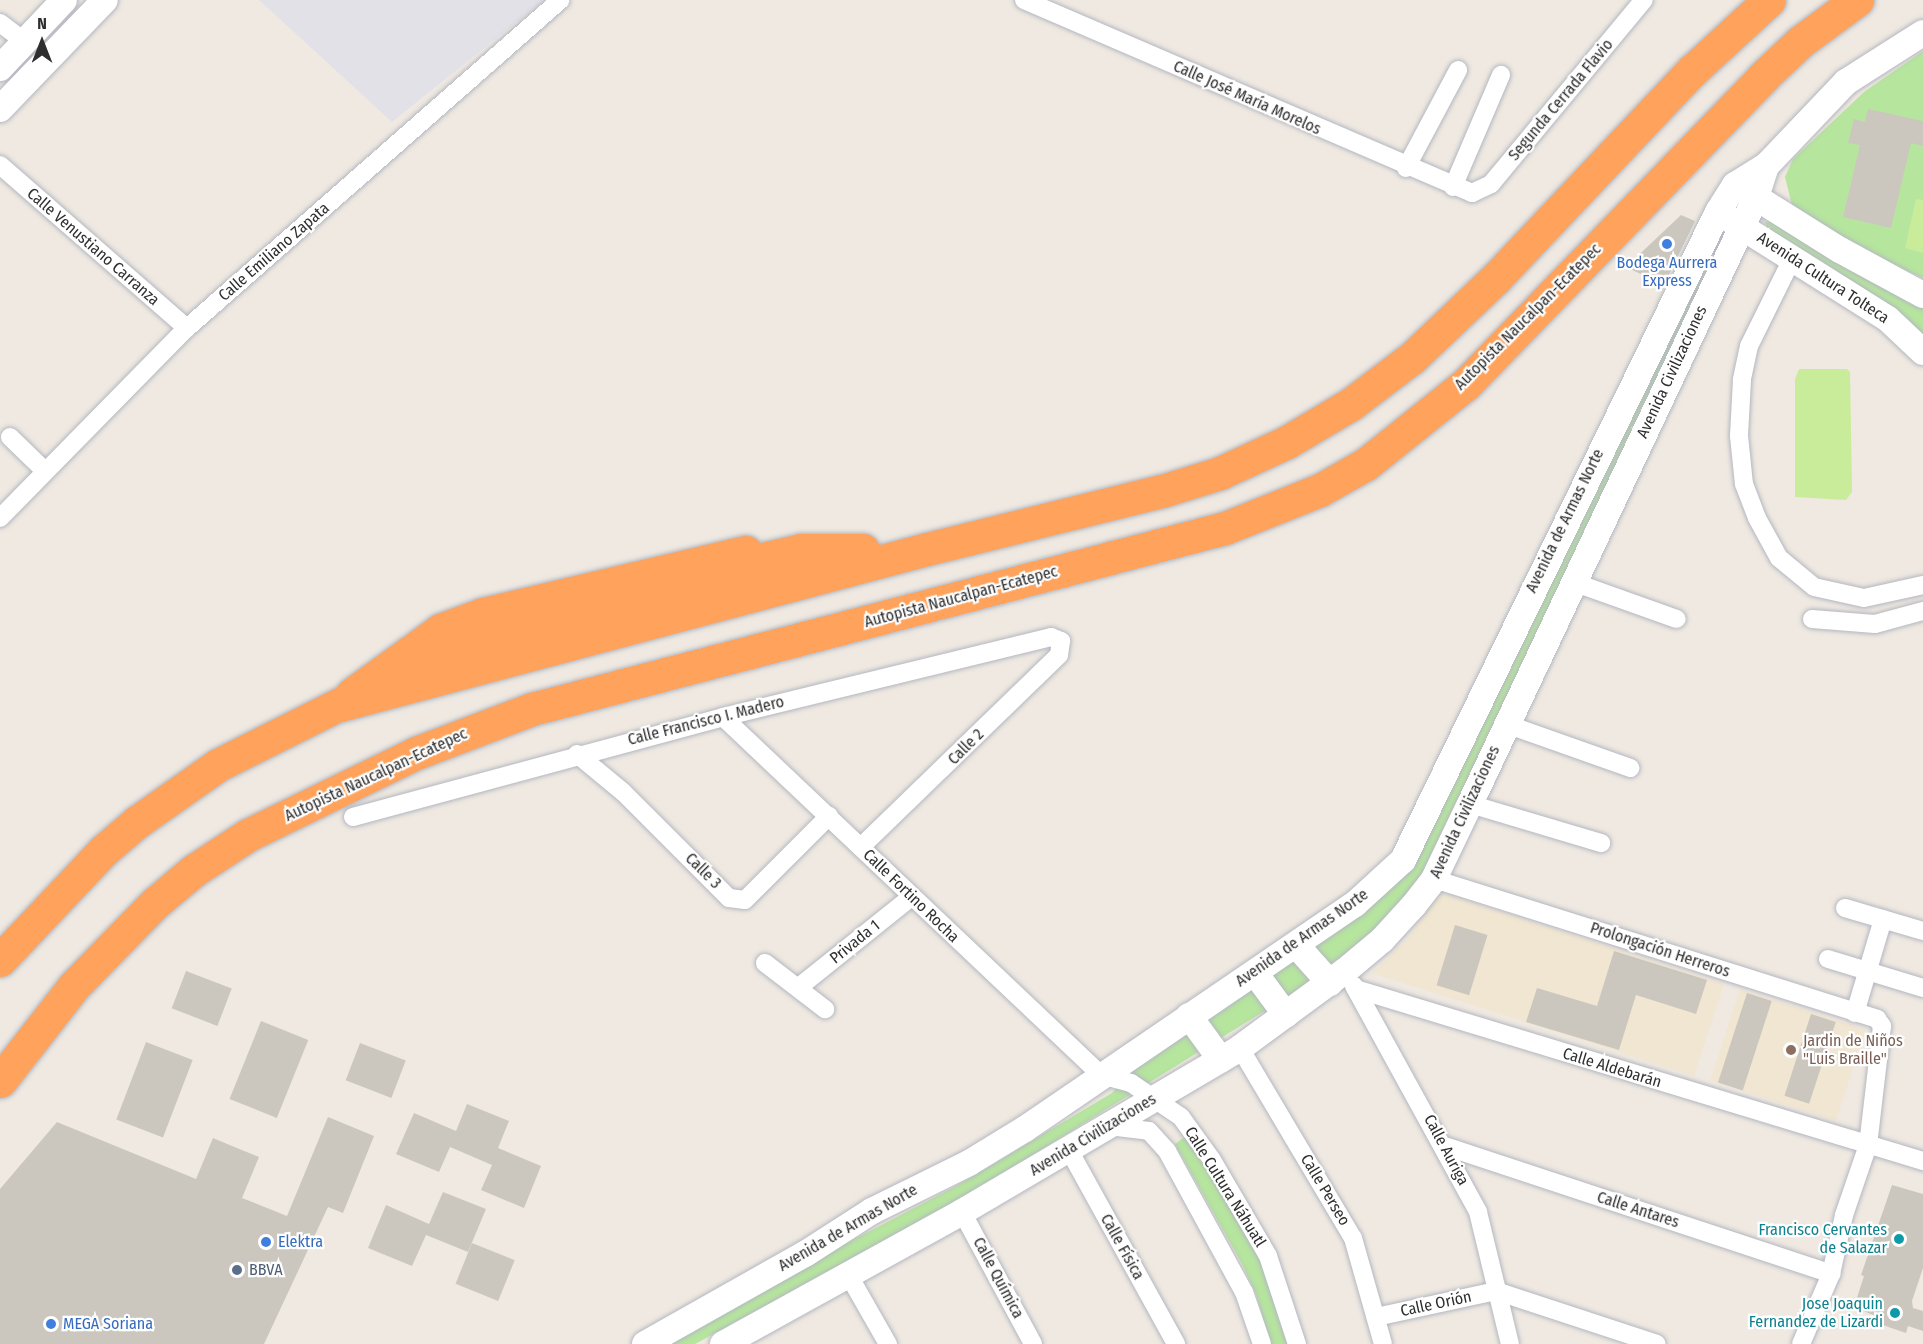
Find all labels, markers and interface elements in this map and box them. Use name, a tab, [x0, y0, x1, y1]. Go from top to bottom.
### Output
north arrow	[12, 12, 72, 72]
text: N	[37, 14, 47, 33]
street label: Segunda Cerrada Flavio	[1505, 35, 1617, 165]
street label: Calle José María Morelos	[1170, 57, 1324, 139]
street label: Calle Venustiano Carranza	[23, 184, 163, 310]
street label: Calle Emiliano Zapata	[215, 199, 333, 305]
street label: Avenida Cultura Tolteca	[1753, 228, 1893, 328]
marker: Bodega Aurrera Express	[1660, 237, 1674, 251]
street label: Autopista Naucalpan-Ecatepec	[1451, 240, 1605, 394]
place label: Bodega Aurrera Express	[1617, 253, 1717, 291]
street label: Avenida Civilizaciones	[1633, 303, 1711, 441]
street label: Avenida de Armas Norte	[1522, 446, 1608, 596]
street label: Autopista Naucalpan-Ecatepec	[862, 562, 1060, 632]
street label: Calle Francisco I. Madero	[626, 692, 786, 750]
street label: Autopista Naucalpan-Ecatepec	[282, 724, 470, 826]
street label: Calle 2	[944, 725, 988, 769]
street label: Avenida Civilizaciones	[1426, 743, 1504, 881]
street label: Calle Fortino Rocha	[859, 845, 963, 947]
street label: Calle 3	[681, 849, 725, 893]
street label: Avenida de Armas Norte	[1232, 885, 1372, 991]
street label: Privada 1	[826, 916, 884, 968]
street label: Prolongación Herreros	[1588, 918, 1732, 982]
place label: Jardin de Niños "Luis Braille"	[1803, 1031, 1903, 1069]
marker: Jardin de Niños "Luis Braille"	[1784, 1043, 1798, 1057]
street label: Calle Aldebarán	[1560, 1044, 1664, 1092]
street label: Avenida Civilizaciones	[1026, 1090, 1160, 1180]
street label: Calle Auriga	[1419, 1111, 1473, 1189]
street label: Calle Cultura Náhuatl	[1180, 1123, 1270, 1251]
street label: Calle Perseo	[1296, 1151, 1354, 1229]
street label: Avenida de Armas Norte	[775, 1180, 921, 1276]
street label: Calle Antares	[1594, 1188, 1682, 1232]
street label: Calle Física	[1096, 1211, 1148, 1283]
place label: Francisco Cervantes de Salazar	[1759, 1220, 1887, 1258]
place label: Elektra	[278, 1232, 323, 1252]
marker: Francisco Cervantes de Salazar	[1892, 1232, 1906, 1246]
street label: Calle Química	[969, 1234, 1027, 1322]
marker: Elektra	[259, 1235, 273, 1249]
place label: BBVA	[249, 1260, 283, 1280]
marker: BBVA	[230, 1263, 244, 1277]
street label: Calle Orión	[1399, 1287, 1473, 1321]
place label: Jose Joaquin Fernandez de Lizardi	[1749, 1294, 1883, 1332]
marker: Jose Joaquin Fernandez de Lizardi	[1888, 1306, 1902, 1320]
place label: MEGA Soriana	[63, 1314, 153, 1334]
marker: MEGA Soriana	[44, 1317, 58, 1331]

